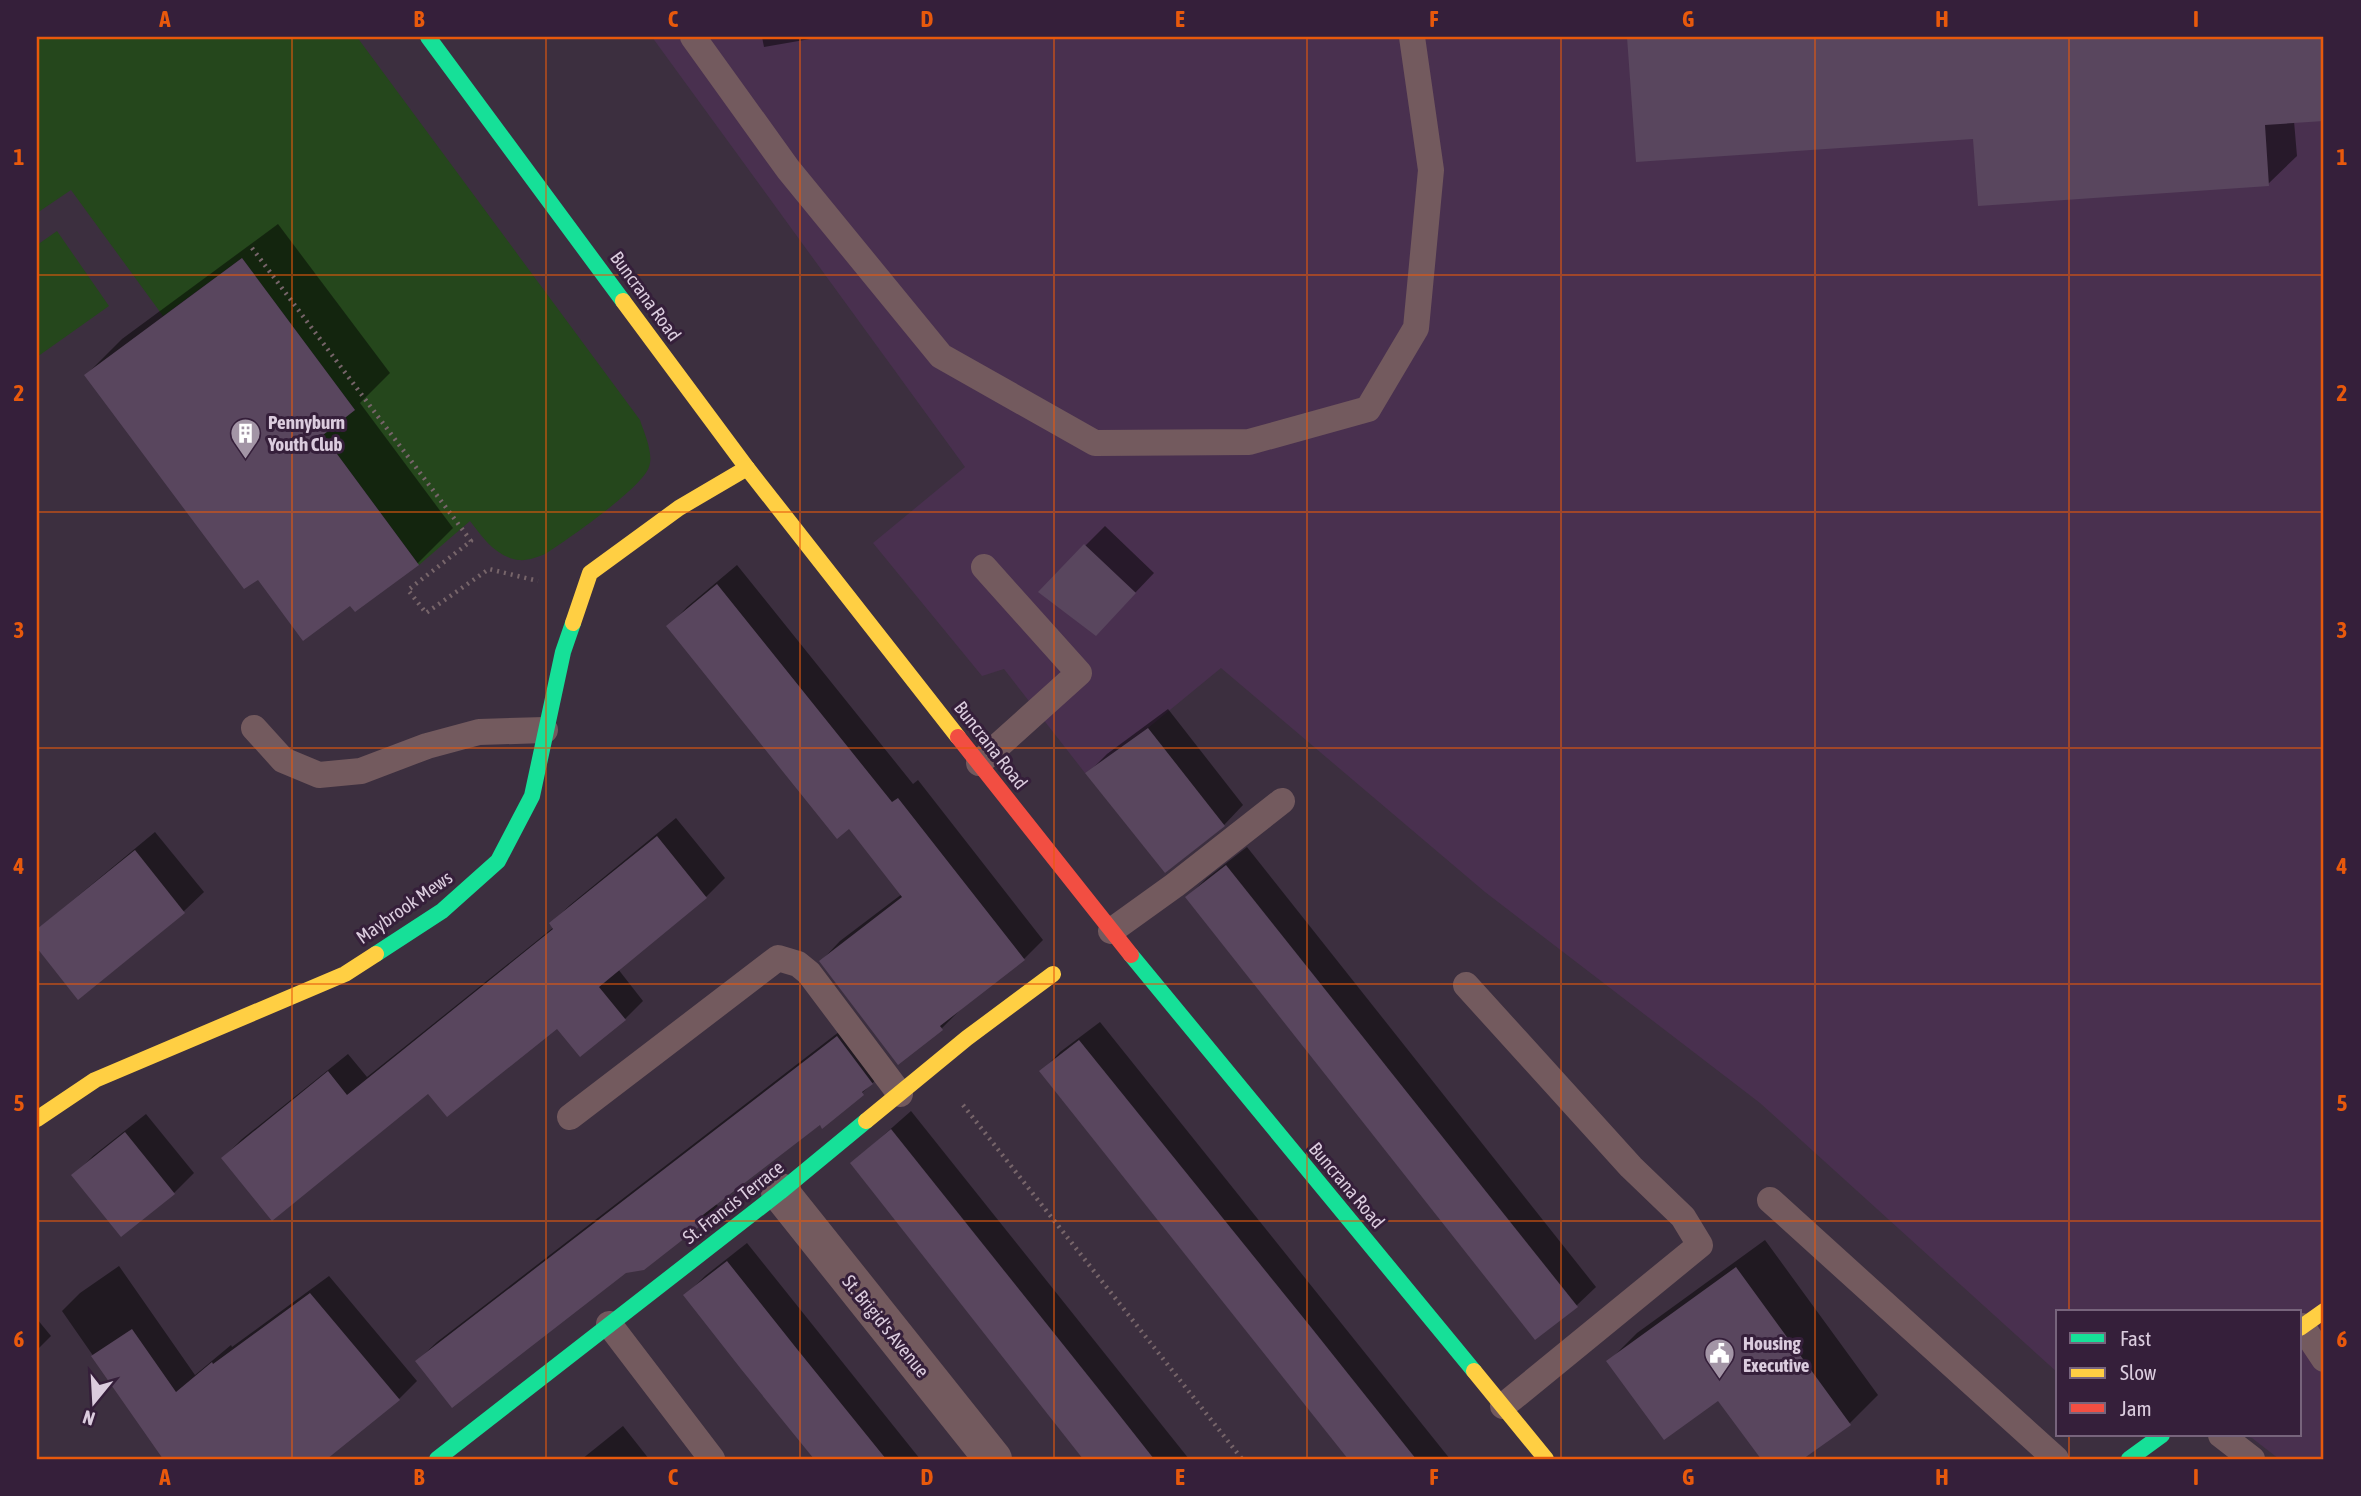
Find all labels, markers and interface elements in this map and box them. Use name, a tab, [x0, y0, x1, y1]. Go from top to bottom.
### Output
text: A	[158, 6, 171, 32]
text: B	[414, 6, 425, 32]
text: C	[668, 6, 679, 32]
text: D	[921, 6, 934, 32]
text: E	[1175, 6, 1185, 32]
text: F	[1429, 6, 1439, 32]
text: G	[1682, 6, 1694, 32]
text: H	[1935, 6, 1949, 32]
text: I	[2193, 6, 2199, 32]
text: 1	[14, 144, 25, 170]
text: 1	[2337, 144, 2348, 170]
street label: Buncrana Road	[606, 247, 686, 345]
text: 2	[14, 380, 24, 406]
text: 2	[2337, 380, 2347, 406]
place label: Pennyburn Youth Club	[267, 411, 345, 455]
building icon: Pennyburn Youth Club	[228, 416, 262, 460]
text: 3	[14, 617, 24, 643]
text: 3	[2337, 617, 2347, 643]
street label: Buncrana Road	[950, 697, 1032, 793]
text: 4	[13, 853, 25, 879]
text: 4	[2336, 853, 2348, 879]
street label: Maybrook Mews	[352, 866, 456, 948]
text: 5	[14, 1090, 25, 1116]
text: 5	[2337, 1090, 2348, 1116]
street label: Buncrana Road	[1305, 1138, 1389, 1232]
street label: St. Francis Terrace	[678, 1156, 788, 1248]
street label: St. Brigid's Avenue	[838, 1271, 934, 1381]
legend	[2056, 1310, 2302, 1436]
text: 6	[14, 1326, 25, 1352]
text: Fast	[2120, 1326, 2151, 1350]
text: 6	[2337, 1326, 2348, 1352]
place label: Housing Executive	[1743, 1332, 1810, 1376]
public building icon: Housing Executive	[1703, 1337, 1737, 1381]
text: Slow	[2120, 1360, 2157, 1384]
north arrow	[60, 1366, 130, 1436]
text: Jam	[2120, 1396, 2152, 1420]
text: N	[80, 1406, 97, 1430]
text: A	[158, 1464, 171, 1490]
text: B	[414, 1464, 425, 1490]
text: C	[668, 1464, 679, 1490]
text: D	[921, 1464, 934, 1490]
text: E	[1175, 1464, 1185, 1490]
text: F	[1429, 1464, 1439, 1490]
text: G	[1682, 1464, 1694, 1490]
text: H	[1935, 1464, 1949, 1490]
text: I	[2193, 1464, 2199, 1490]

